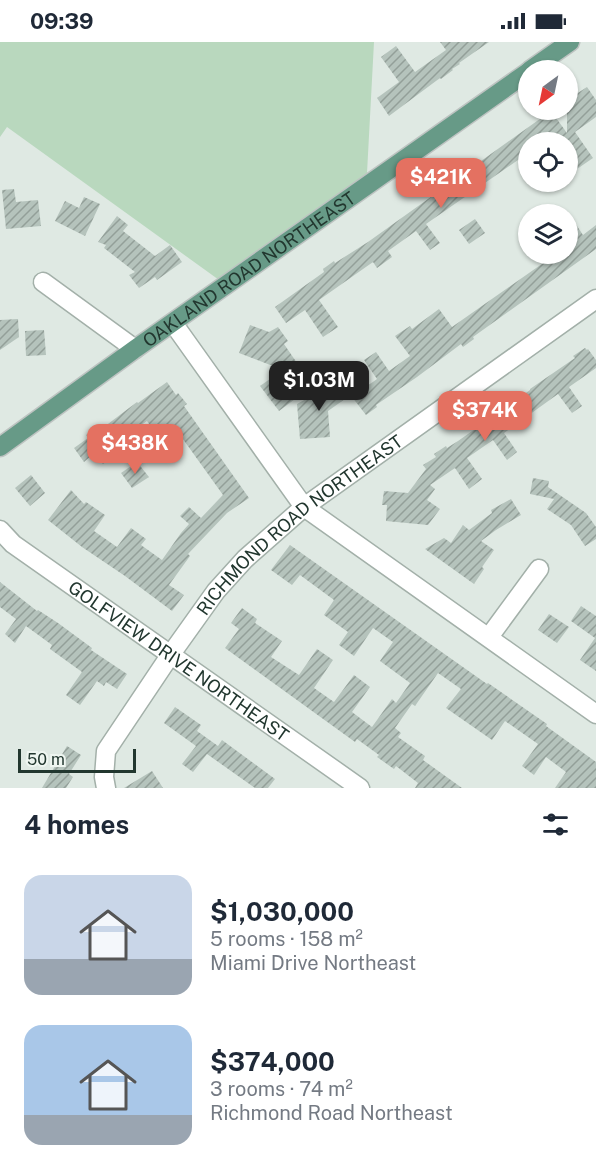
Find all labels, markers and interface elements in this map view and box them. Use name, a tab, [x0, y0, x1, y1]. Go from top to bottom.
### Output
text: 09:39	[30, 8, 94, 34]
north arrow	[518, 60, 578, 120]
map controls	[518, 60, 578, 264]
button: locate	[518, 132, 578, 192]
pin: $421K	[399, 158, 483, 209]
text: $421K	[410, 165, 472, 189]
street label: OAKLAND ROAD NORTHEAST	[138, 187, 359, 351]
button: layers	[518, 204, 578, 264]
pin: $1.03M	[270, 361, 368, 412]
text: $1.03M	[283, 368, 355, 392]
pin: $374K	[443, 391, 527, 442]
text: $374K	[452, 398, 518, 422]
pin: $438K	[93, 424, 177, 475]
street label: RICHMOND ROAD NORTHEAST	[192, 430, 407, 619]
text: $438K	[101, 431, 169, 455]
street label: GOLFVIEW DRIVE NORTHEAST	[65, 576, 293, 746]
scale bar	[18, 746, 136, 774]
text: 50 m	[27, 750, 65, 769]
icon: filters	[539, 808, 572, 841]
text: 4 homes	[24, 809, 129, 840]
text: $1,030,000	[210, 896, 354, 927]
icon: home	[72, 899, 144, 971]
text: 5 rooms · 158 m²	[210, 927, 363, 951]
text: Miami Drive Northeast	[210, 951, 416, 975]
text: $374,000	[210, 1046, 335, 1077]
icon: home	[72, 1049, 144, 1121]
text: 3 rooms · 74 m²	[210, 1077, 353, 1101]
text: Richmond Road Northeast	[210, 1101, 453, 1125]

